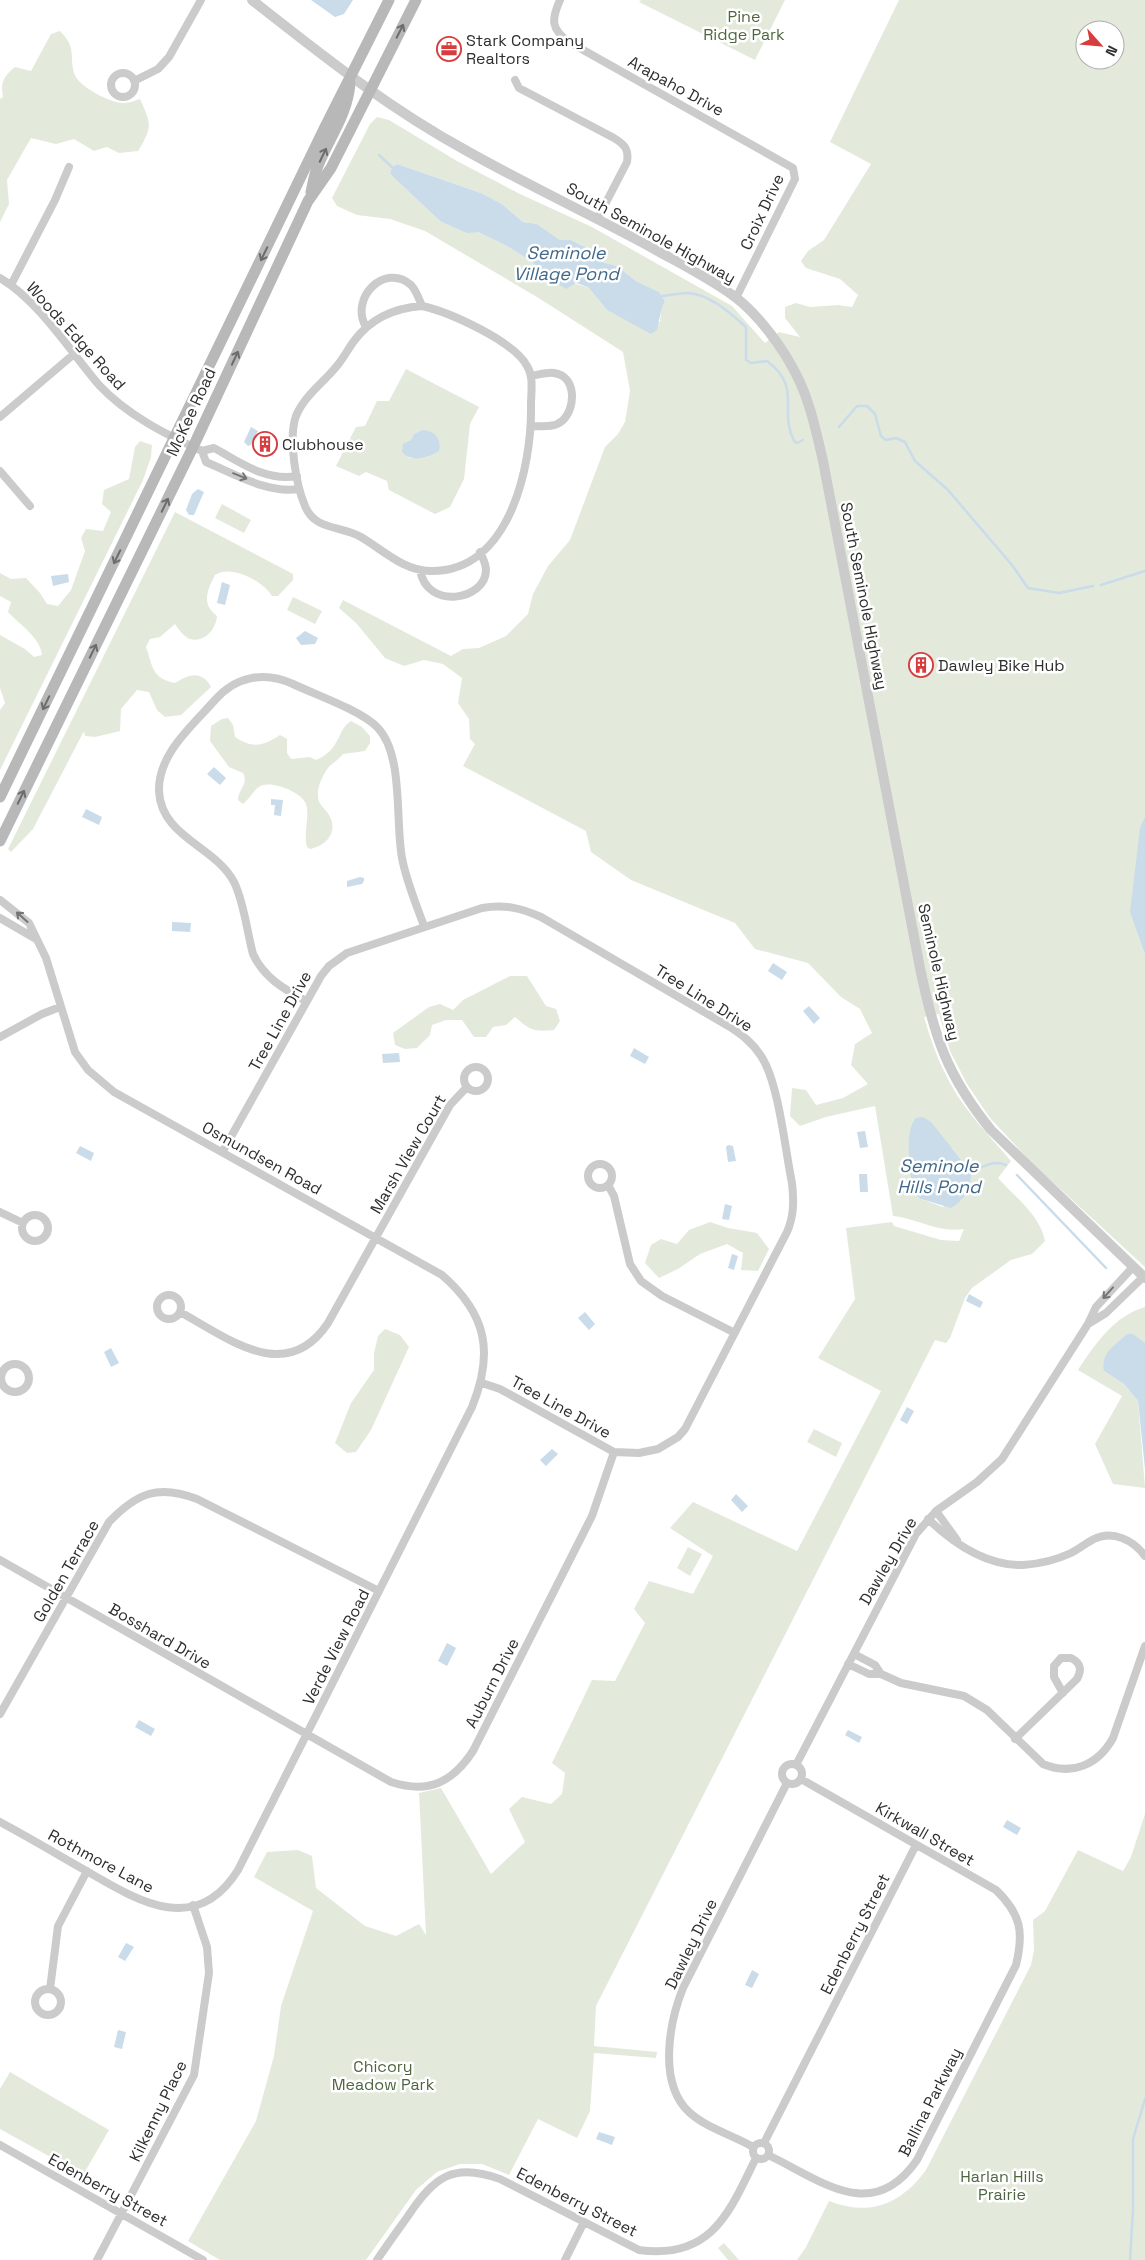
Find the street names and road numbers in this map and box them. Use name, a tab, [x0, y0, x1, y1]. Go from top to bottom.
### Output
street label: Arapaho Drive	[624, 51, 728, 121]
street label: Croix Drive	[735, 171, 789, 253]
street label: South Seminole Highway	[562, 178, 740, 288]
street label: Woods Edge Road	[22, 277, 130, 395]
street label: McKee Road	[161, 364, 221, 460]
street label: South Seminole Highway	[835, 500, 893, 692]
street label: Seminole Highway	[913, 901, 965, 1043]
street label: Tree Line Drive	[651, 960, 757, 1036]
street label: Tree Line Drive	[244, 967, 316, 1075]
street label: Marsh View Court	[365, 1091, 451, 1217]
street label: Osmundsen Road	[198, 1116, 326, 1200]
street label: Tree Line Drive	[507, 1371, 615, 1443]
street label: Dawley Drive	[854, 1513, 922, 1609]
street label: Golden Terrace	[28, 1516, 104, 1626]
street label: Verde View Road	[298, 1585, 374, 1709]
street label: Bosshard Drive	[105, 1598, 215, 1674]
street label: Auburn Drive	[460, 1634, 524, 1732]
street label: Kirkwall Street	[872, 1797, 978, 1871]
street label: Rothmore Lane	[44, 1824, 158, 1898]
street label: Edenberry Street	[815, 1870, 895, 1998]
street label: Dawley Drive	[660, 1895, 722, 1993]
street label: Ballina Parkway	[894, 2044, 966, 2160]
street label: Kilkenny Place	[124, 2057, 192, 2165]
street label: Edenberry Street	[45, 2149, 171, 2231]
street label: Edenberry Street	[513, 2162, 641, 2242]

